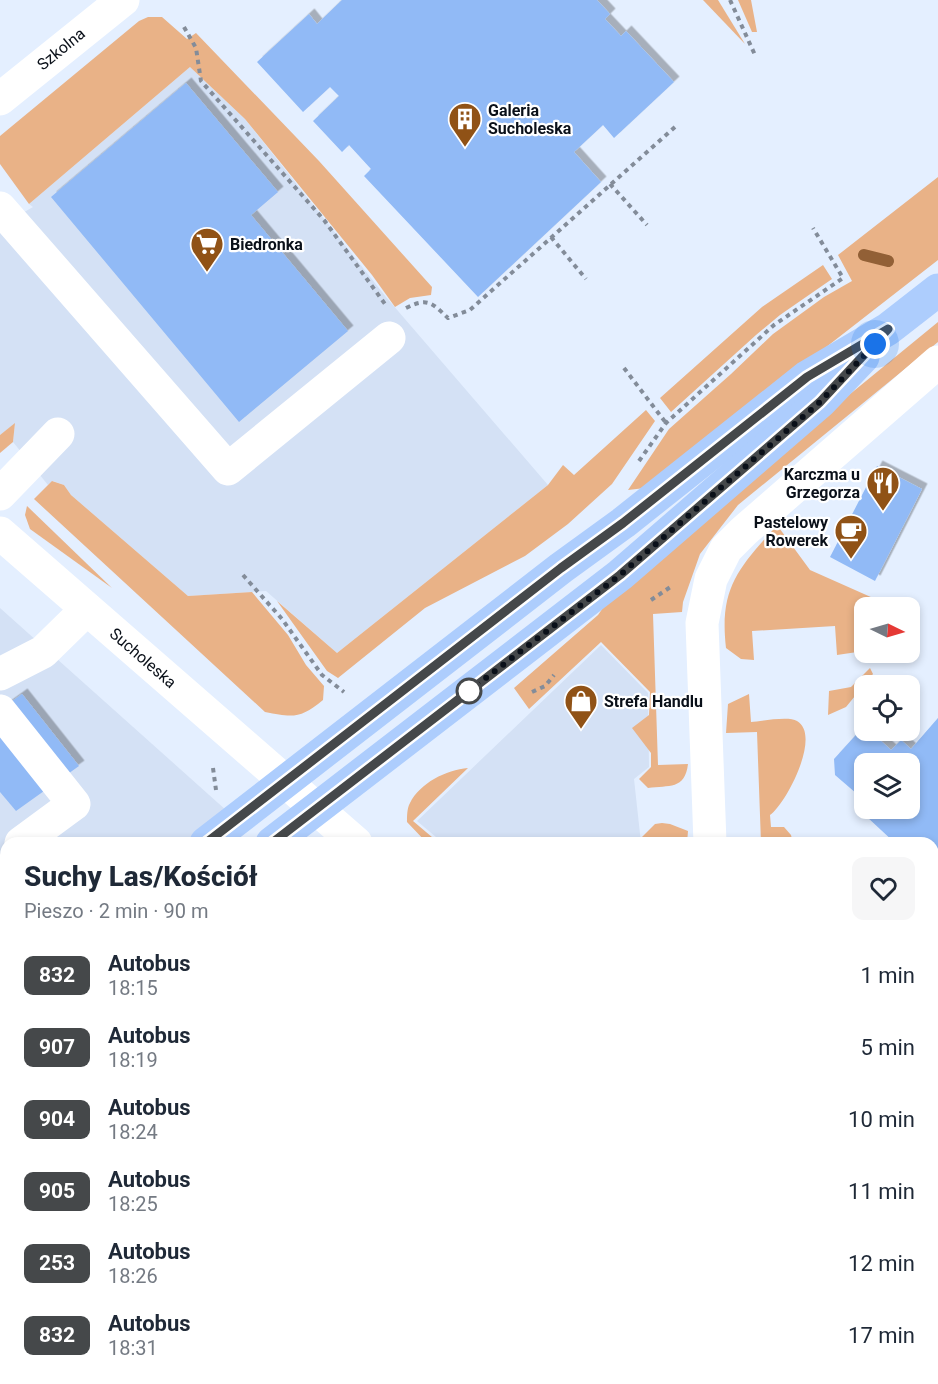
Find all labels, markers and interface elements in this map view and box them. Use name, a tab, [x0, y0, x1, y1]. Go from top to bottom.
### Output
street label: Szkolna	[33, 24, 89, 74]
building icon: Galeria Sucholeska	[447, 101, 483, 148]
place label: Galeria Sucholeska	[488, 101, 572, 138]
supermarket icon: Biedronka	[189, 226, 225, 273]
place label: Biedronka	[230, 235, 303, 254]
your location	[860, 329, 890, 359]
place label: Karczma u Grzegorza	[784, 465, 860, 502]
restaurant icon: Karczma u Grzegorza	[865, 465, 901, 512]
place label: Pastelowy Rowerek	[754, 513, 829, 550]
cafe icon: Pastelowy Rowerek	[833, 513, 869, 560]
north arrow	[854, 597, 920, 663]
map controls	[854, 597, 920, 819]
street label: Sucholeska	[106, 624, 180, 692]
button: locate	[854, 675, 920, 741]
unlabelled marker	[456, 678, 482, 704]
shop icon: Strefa Handlu	[563, 683, 599, 730]
place label: Strefa Handlu	[604, 692, 703, 711]
button: layers	[854, 753, 920, 819]
button: heart	[852, 857, 915, 920]
text: Suchy Las/Kościół	[24, 860, 258, 893]
text: Pieszo · 2 min · 90 m	[24, 899, 209, 923]
text: Autobus	[108, 951, 191, 976]
text: 832	[39, 963, 75, 987]
text: 1 min	[860, 963, 915, 988]
text: 18:15	[108, 976, 158, 1000]
text: Autobus	[108, 1023, 191, 1048]
text: 907	[39, 1035, 75, 1059]
text: 5 min	[860, 1035, 915, 1060]
text: 18:19	[108, 1048, 158, 1072]
text: Autobus	[108, 1095, 191, 1120]
text: 904	[39, 1107, 75, 1131]
text: 10 min	[848, 1107, 915, 1132]
text: 18:24	[108, 1120, 158, 1144]
text: Autobus	[108, 1167, 191, 1192]
text: 905	[39, 1179, 75, 1203]
text: 11 min	[848, 1179, 915, 1204]
text: 18:25	[108, 1192, 158, 1216]
text: Autobus	[108, 1239, 191, 1264]
text: 253	[39, 1251, 75, 1275]
text: 12 min	[848, 1251, 915, 1276]
text: 18:26	[108, 1264, 158, 1288]
text: Autobus	[108, 1311, 191, 1336]
text: 832	[39, 1323, 75, 1347]
text: 17 min	[848, 1323, 915, 1348]
text: 18:31	[108, 1336, 158, 1360]

